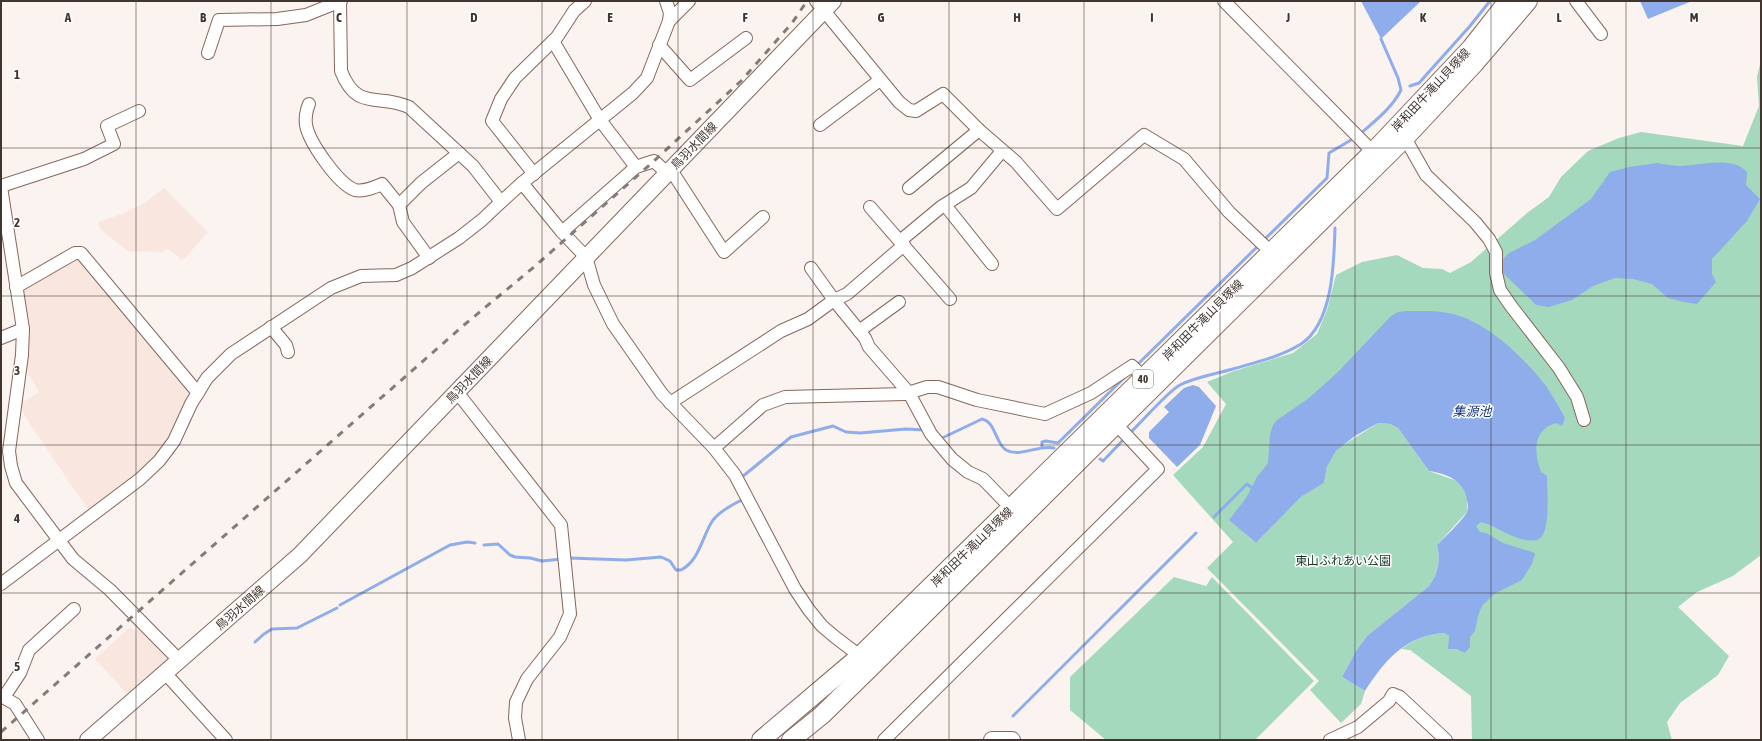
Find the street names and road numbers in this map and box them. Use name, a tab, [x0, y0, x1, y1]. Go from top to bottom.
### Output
street label: 岸和田牛滝山貝塚線	[1389, 46, 1473, 134]
street label: 鳥羽水間線	[668, 120, 720, 172]
street label: 岸和田牛滝山貝塚線	[1160, 277, 1246, 363]
street label: 鳥羽水間線	[443, 354, 495, 406]
road number: 40	[1133, 370, 1153, 388]
street label: 岸和田牛滝山貝塚線	[928, 504, 1016, 590]
street label: 鳥羽水間線	[213, 583, 267, 633]

